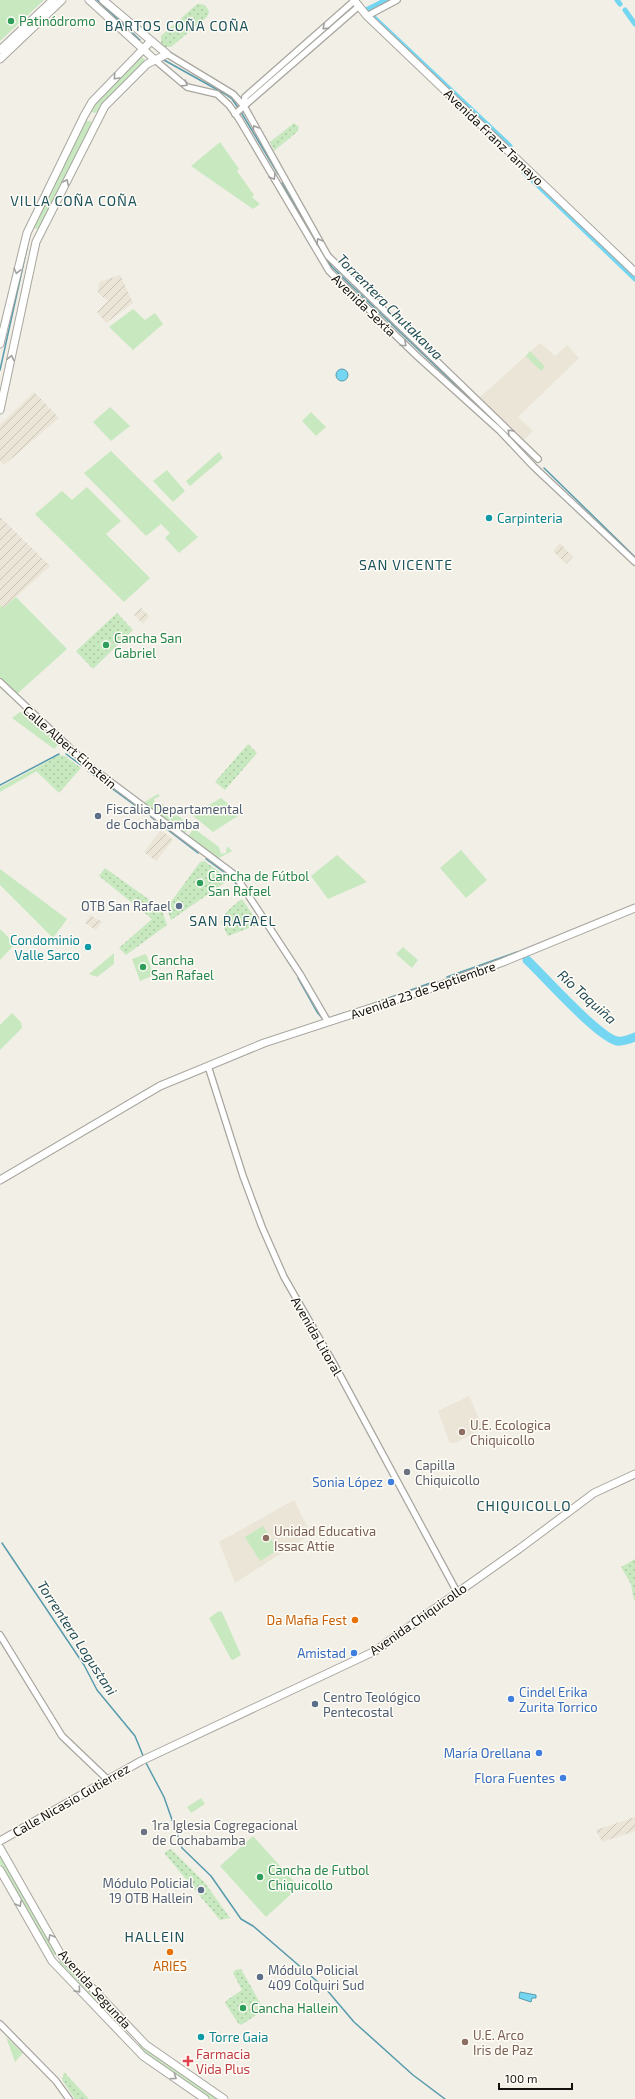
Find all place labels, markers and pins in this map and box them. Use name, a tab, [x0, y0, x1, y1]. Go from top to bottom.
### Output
place label: Patinódromo	[19, 13, 96, 29]
marker: Patinódromo	[6, 16, 16, 26]
place label: Carpinteria	[497, 510, 563, 526]
marker: Carpinteria	[484, 513, 494, 523]
place label: Cancha San Gabriel	[114, 630, 182, 661]
marker: Cancha San Gabriel	[101, 640, 111, 650]
place label: Fiscalia Departamental de Cochabamba	[106, 801, 243, 832]
marker: Fiscalia Departamental de Cochabamba	[93, 811, 103, 821]
place label: Cancha de Fútbol San Rafael	[208, 868, 309, 899]
marker: Cancha de Fútbol San Rafael	[195, 878, 205, 888]
place label: OTB San Rafael	[81, 898, 171, 914]
marker: OTB San Rafael	[174, 901, 184, 911]
place label: Condominio Valle Sarco	[10, 932, 80, 963]
marker: Condominio Valle Sarco	[83, 942, 93, 952]
place label: Cancha San Rafael	[151, 952, 214, 983]
marker: Cancha San Rafael	[138, 962, 148, 972]
place label: U.E. Ecologica Chiquicollo	[470, 1417, 551, 1448]
marker: U.E. Ecologica Chiquicollo	[457, 1427, 467, 1437]
place label: Capilla Chiquicollo	[415, 1457, 480, 1488]
marker: Capilla Chiquicollo	[402, 1467, 412, 1477]
place label: Sonia López	[312, 1474, 383, 1490]
marker: Sonia López	[386, 1477, 396, 1487]
place label: Unidad Educativa Issac Attie	[274, 1523, 376, 1554]
marker: Unidad Educativa Issac Attie	[261, 1533, 271, 1543]
place label: Da Mafia Fest	[267, 1612, 347, 1628]
marker: Da Mafia Fest	[350, 1615, 360, 1625]
place label: Amistad	[297, 1645, 346, 1661]
marker: Amistad	[349, 1648, 359, 1658]
place label: Cindel Erika Zurita Torrico	[519, 1684, 598, 1715]
place label: Centro Teológico Pentecostal	[323, 1689, 421, 1720]
marker: Cindel Erika Zurita Torrico	[506, 1694, 516, 1704]
marker: Centro Teológico Pentecostal	[310, 1699, 320, 1709]
place label: María Orellana	[444, 1745, 531, 1761]
marker: María Orellana	[534, 1748, 544, 1758]
place label: Flora Fuentes	[474, 1770, 555, 1786]
marker: Flora Fuentes	[558, 1773, 568, 1783]
place label: 1ra Iglesia Cogregacional de Cochabamba	[152, 1817, 298, 1848]
marker: 1ra Iglesia Cogregacional de Cochabamba	[139, 1827, 149, 1837]
place label: Cancha de Futbol Chiquicollo	[268, 1862, 369, 1893]
marker: Cancha de Futbol Chiquicollo	[255, 1872, 265, 1882]
place label: Módulo Policial 19 OTB Hallein	[103, 1875, 193, 1906]
marker: Módulo Policial 19 OTB Hallein	[196, 1885, 206, 1895]
marker: ARIES	[165, 1947, 175, 1957]
place label: ARIES	[153, 1958, 187, 1974]
place label: Módulo Policial 409 Colquiri Sud	[268, 1962, 364, 1993]
marker: Módulo Policial 409 Colquiri Sud	[255, 1972, 265, 1982]
place label: Cancha Hallein	[251, 2000, 338, 2016]
marker: Cancha Hallein	[238, 2003, 248, 2013]
place label: U.E. Arco Iris de Paz	[473, 2027, 533, 2058]
place label: Torre Gaia	[209, 2029, 268, 2045]
marker: Torre Gaia	[196, 2032, 206, 2042]
marker: U.E. Arco Iris de Paz	[460, 2037, 470, 2047]
place label: Farmacia Vida Plus	[196, 2046, 250, 2077]
marker: Farmacia Vida Plus	[183, 2056, 193, 2066]

